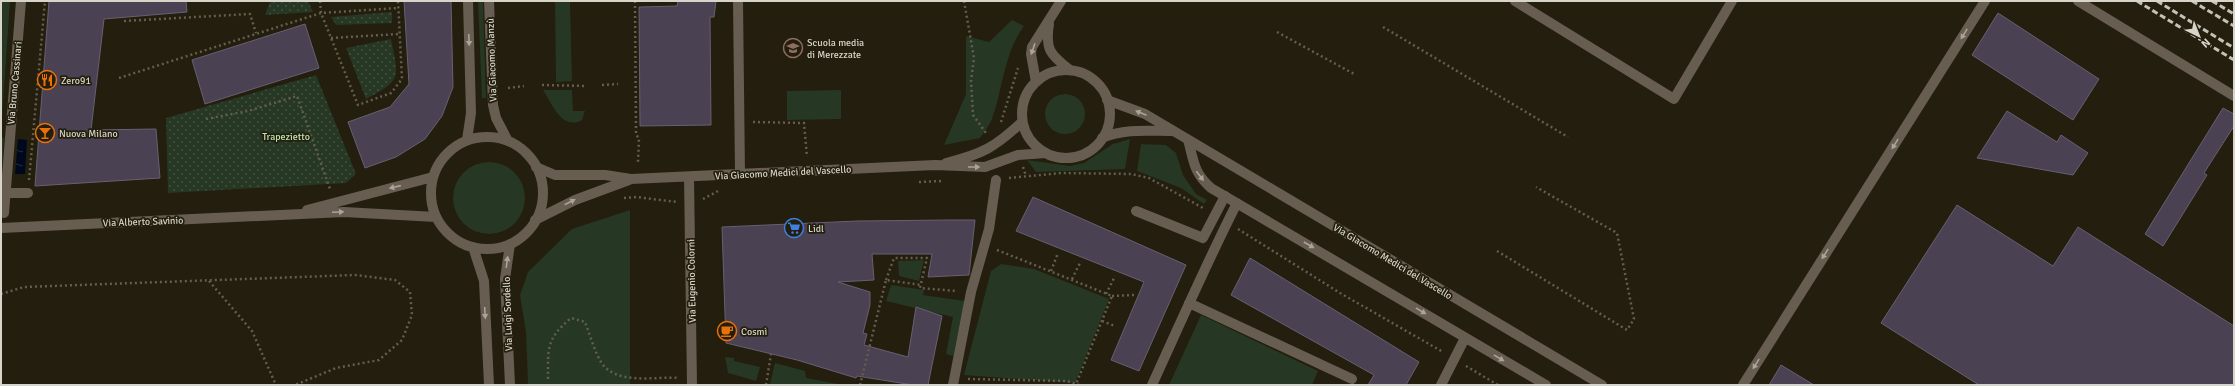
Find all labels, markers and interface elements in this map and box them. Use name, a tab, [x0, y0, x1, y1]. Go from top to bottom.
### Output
north arrow	[2179, 16, 2219, 56]
street label: Via Giacomo Manzù	[485, 18, 499, 102]
one-way arrow	[1960, 29, 1968, 39]
one-way arrow	[466, 34, 472, 47]
text: N	[2198, 36, 2213, 50]
school or university icon: Scuola media di Merezzate	[782, 37, 804, 59]
place label: Scuola media di Merezzate	[807, 37, 864, 61]
street label: Via Bruno Cassinari	[5, 41, 25, 125]
one-way arrow	[1030, 44, 1036, 56]
restaurant icon: Zero91	[36, 69, 58, 91]
place label: Zero91	[61, 75, 91, 87]
one-way arrow	[1136, 110, 1147, 116]
bar icon: Nuova Milano	[34, 122, 56, 144]
place label: Nuova Milano	[59, 128, 118, 140]
park label: Trapezietto	[262, 131, 310, 143]
one-way arrow	[1891, 138, 1898, 150]
street label: Via Giacomo Medici del Vascello	[714, 163, 852, 183]
one-way arrow	[968, 164, 981, 170]
one-way arrow	[1196, 171, 1204, 181]
one-way arrow	[389, 184, 401, 190]
one-way arrow	[564, 199, 576, 206]
one-way arrow	[332, 209, 344, 216]
street label: Via Alberto Savinio	[103, 215, 184, 229]
supermarket icon: Lidl	[783, 217, 805, 239]
street label: Via Giacomo Medici del Vascello	[1331, 222, 1454, 302]
place label: Lidl	[808, 223, 824, 235]
street label: Via Eugenio Colorni	[685, 239, 699, 323]
one-way arrow	[1303, 241, 1315, 248]
one-way arrow	[1822, 248, 1829, 260]
one-way arrow	[504, 256, 510, 268]
street label: Via Luigi Sordello	[501, 277, 515, 351]
one-way arrow	[482, 307, 489, 319]
one-way arrow	[1415, 308, 1427, 315]
cafe icon: Cosmì	[716, 320, 738, 342]
place label: Cosmì	[741, 326, 768, 338]
one-way arrow	[1493, 354, 1505, 361]
one-way arrow	[1752, 359, 1760, 369]

